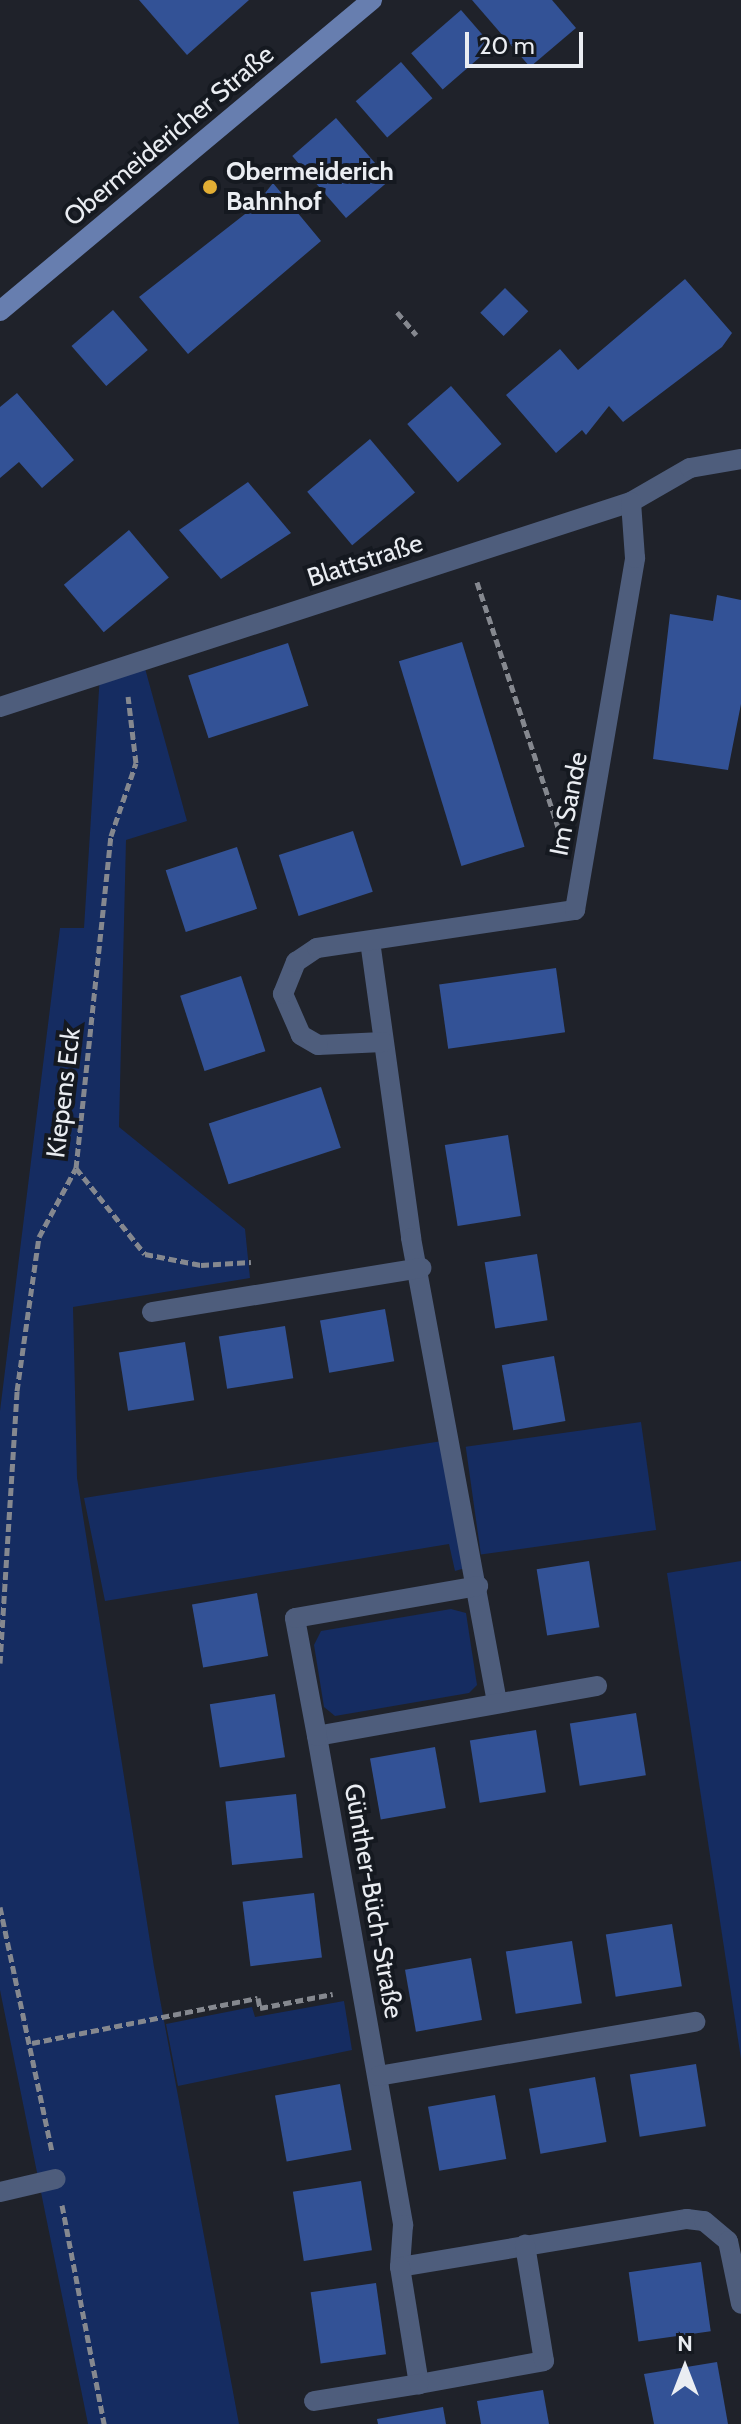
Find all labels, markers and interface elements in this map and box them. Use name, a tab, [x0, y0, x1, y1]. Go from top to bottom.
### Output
scale bar	[469, 16, 587, 66]
text: 20 m	[479, 31, 535, 60]
street label: Obermeidericher Straße	[58, 39, 280, 233]
place label: Obermeiderich Bahnhof	[226, 156, 394, 218]
marker: Obermeiderich Bahnhof	[201, 178, 219, 196]
street label: Blattstraße	[303, 528, 427, 594]
street label: Im Sande	[544, 749, 594, 859]
street label: Kiepens Eck	[41, 1026, 87, 1160]
street label: Günther-Büch-Straße	[337, 1781, 409, 2021]
north arrow	[645, 2328, 725, 2408]
text: N	[677, 2330, 693, 2357]

